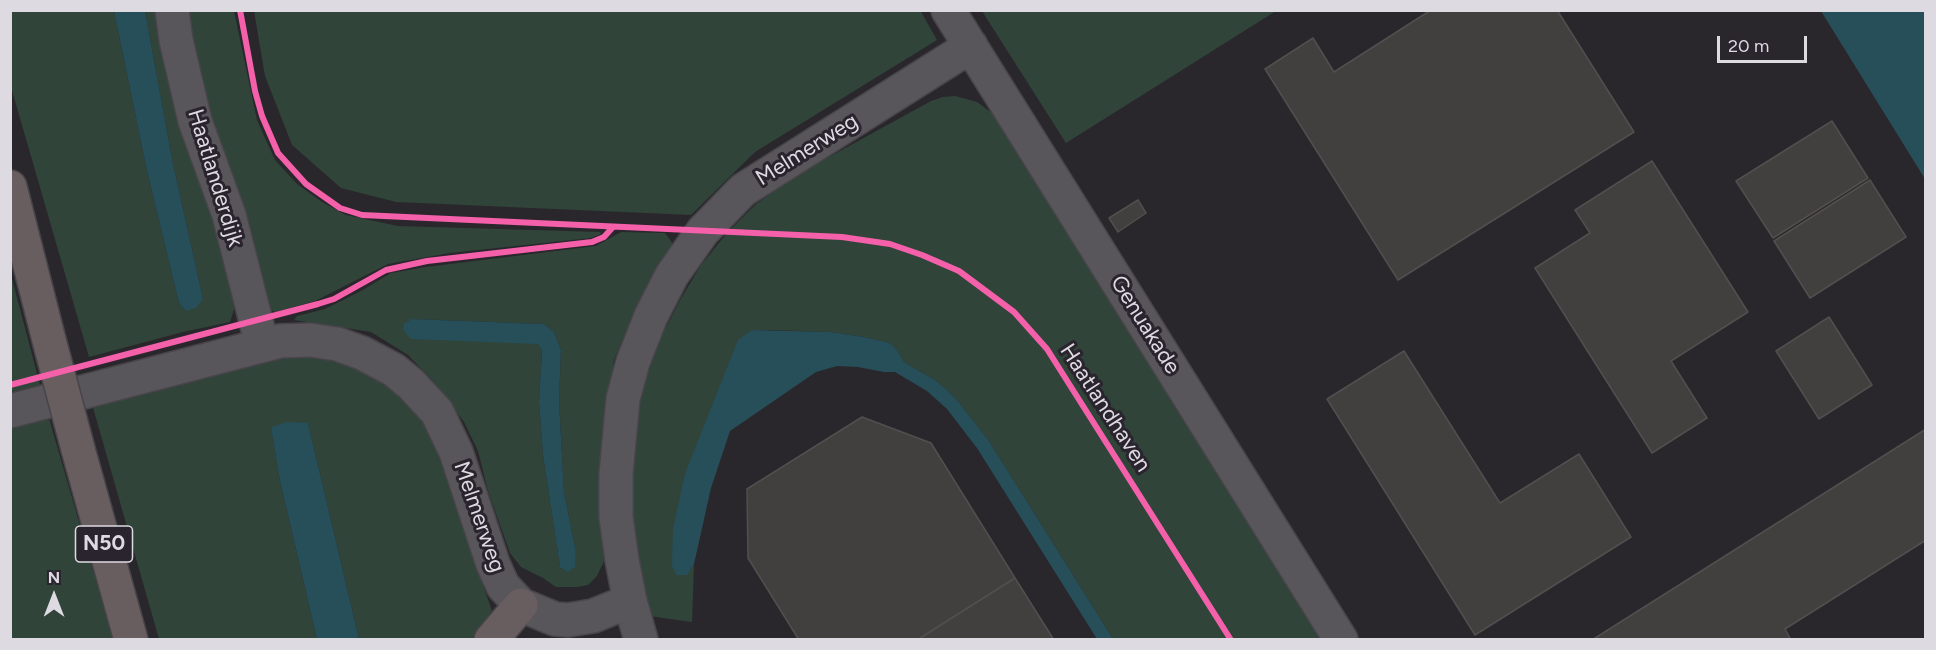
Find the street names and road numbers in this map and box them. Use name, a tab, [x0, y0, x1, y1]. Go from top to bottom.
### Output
street label: Haatlanderdijk	[182, 106, 248, 250]
street label: Melmerweg	[751, 108, 863, 192]
street label: Genuakade	[1104, 271, 1186, 379]
street label: Haatlandhaven	[1054, 339, 1156, 477]
street label: Melmerweg	[448, 458, 510, 576]
road number: N50	[76, 526, 132, 562]

